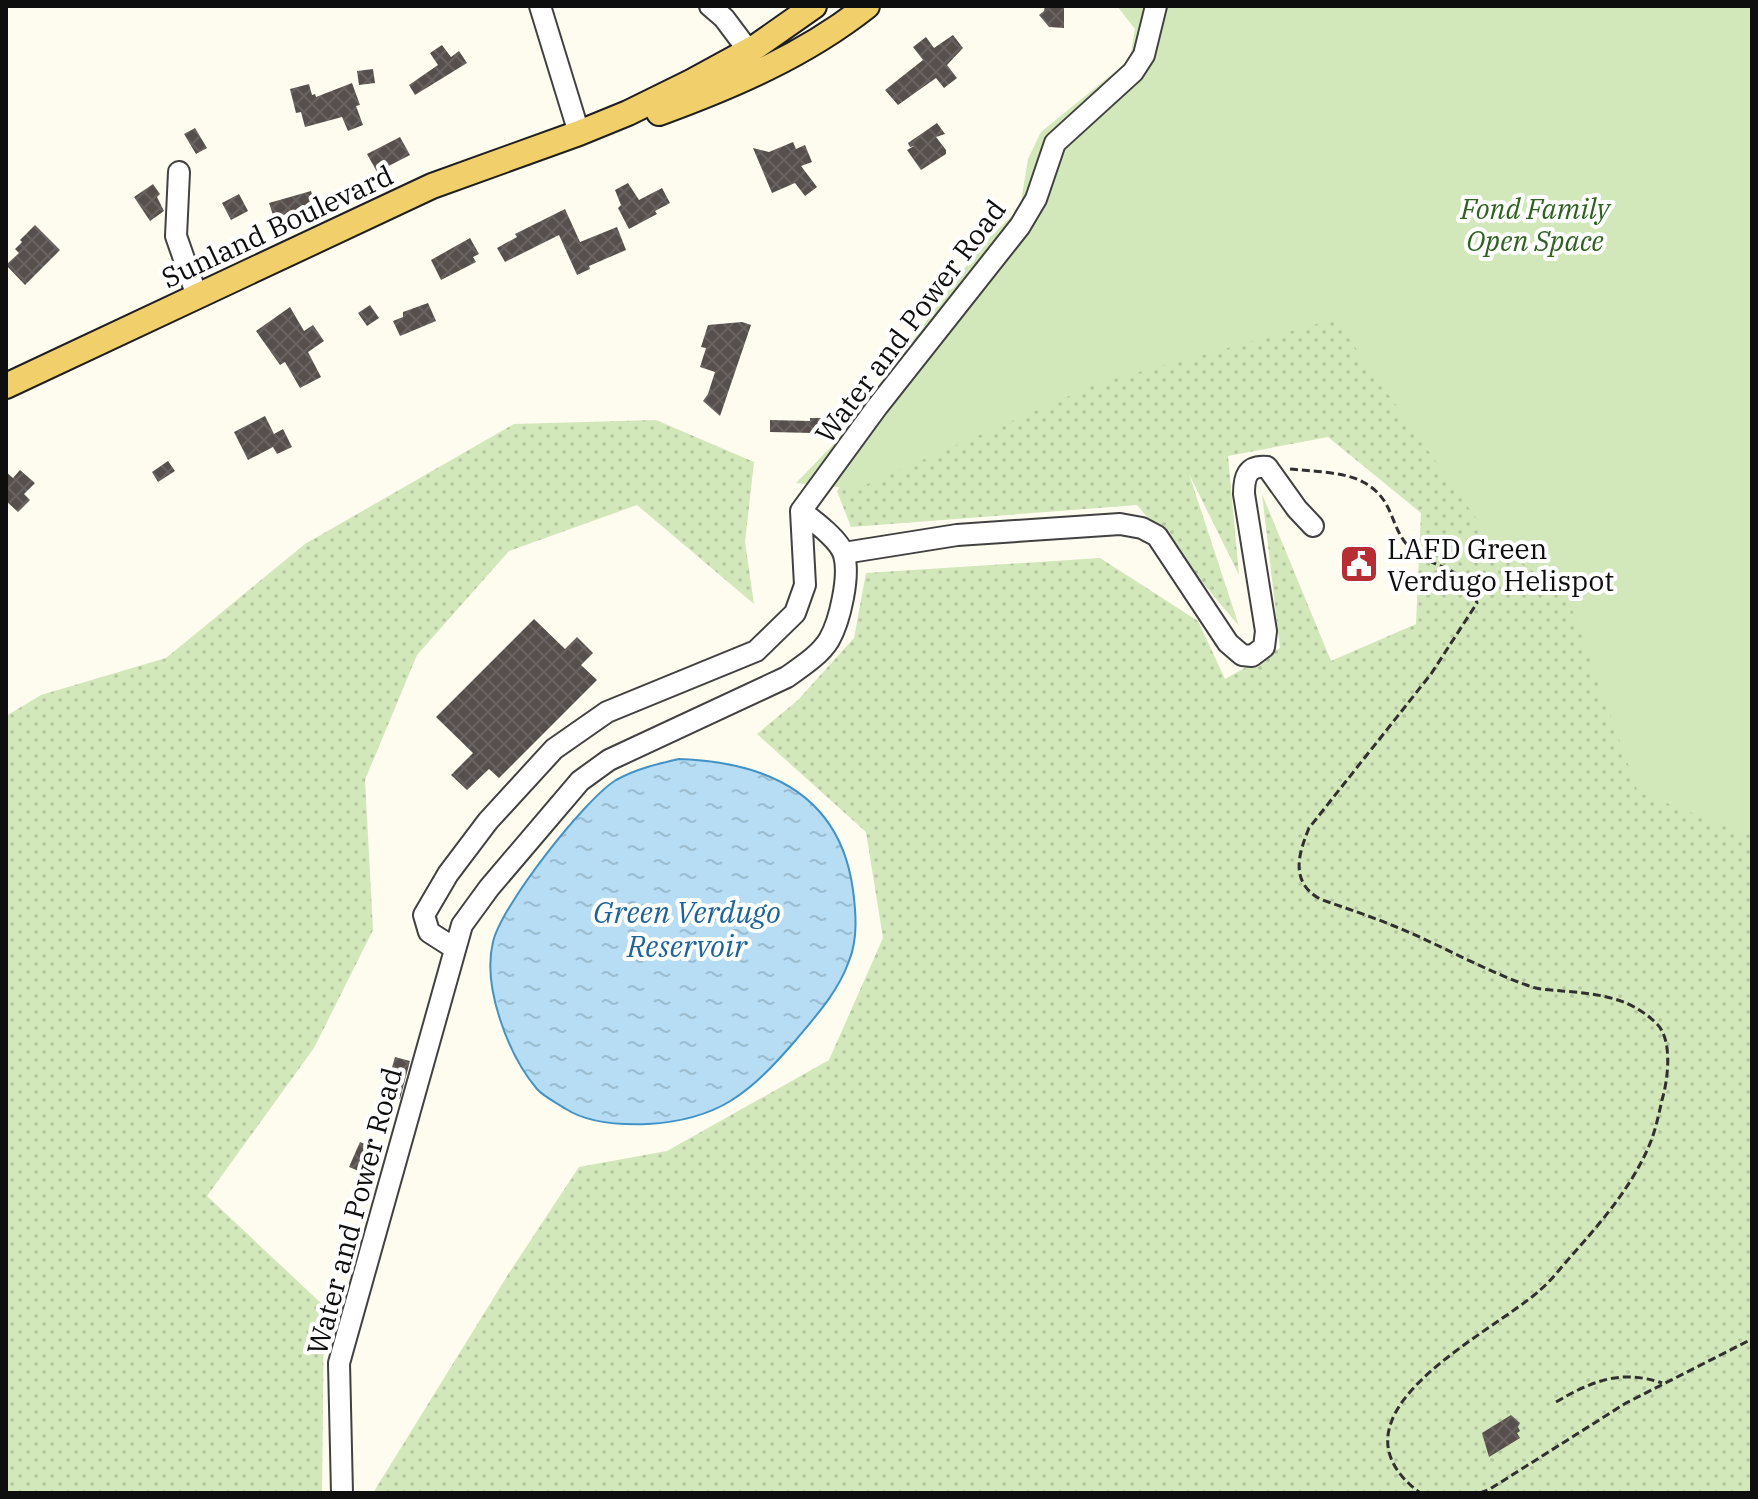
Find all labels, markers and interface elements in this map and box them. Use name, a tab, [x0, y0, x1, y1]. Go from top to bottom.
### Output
street label: Sunland Boulevard	[155, 156, 399, 296]
park label: Fond Family Open Space	[1460, 190, 1612, 259]
street label: Water and Power Road	[806, 192, 1014, 450]
place label: LAFD Green Verdugo Helispot	[1387, 530, 1614, 599]
public building icon: LAFD Green Verdugo Helispot	[1338, 543, 1380, 585]
water label: Green Verdugo Reservoir	[593, 892, 781, 965]
street label: Water and Power Road	[298, 1063, 410, 1359]

